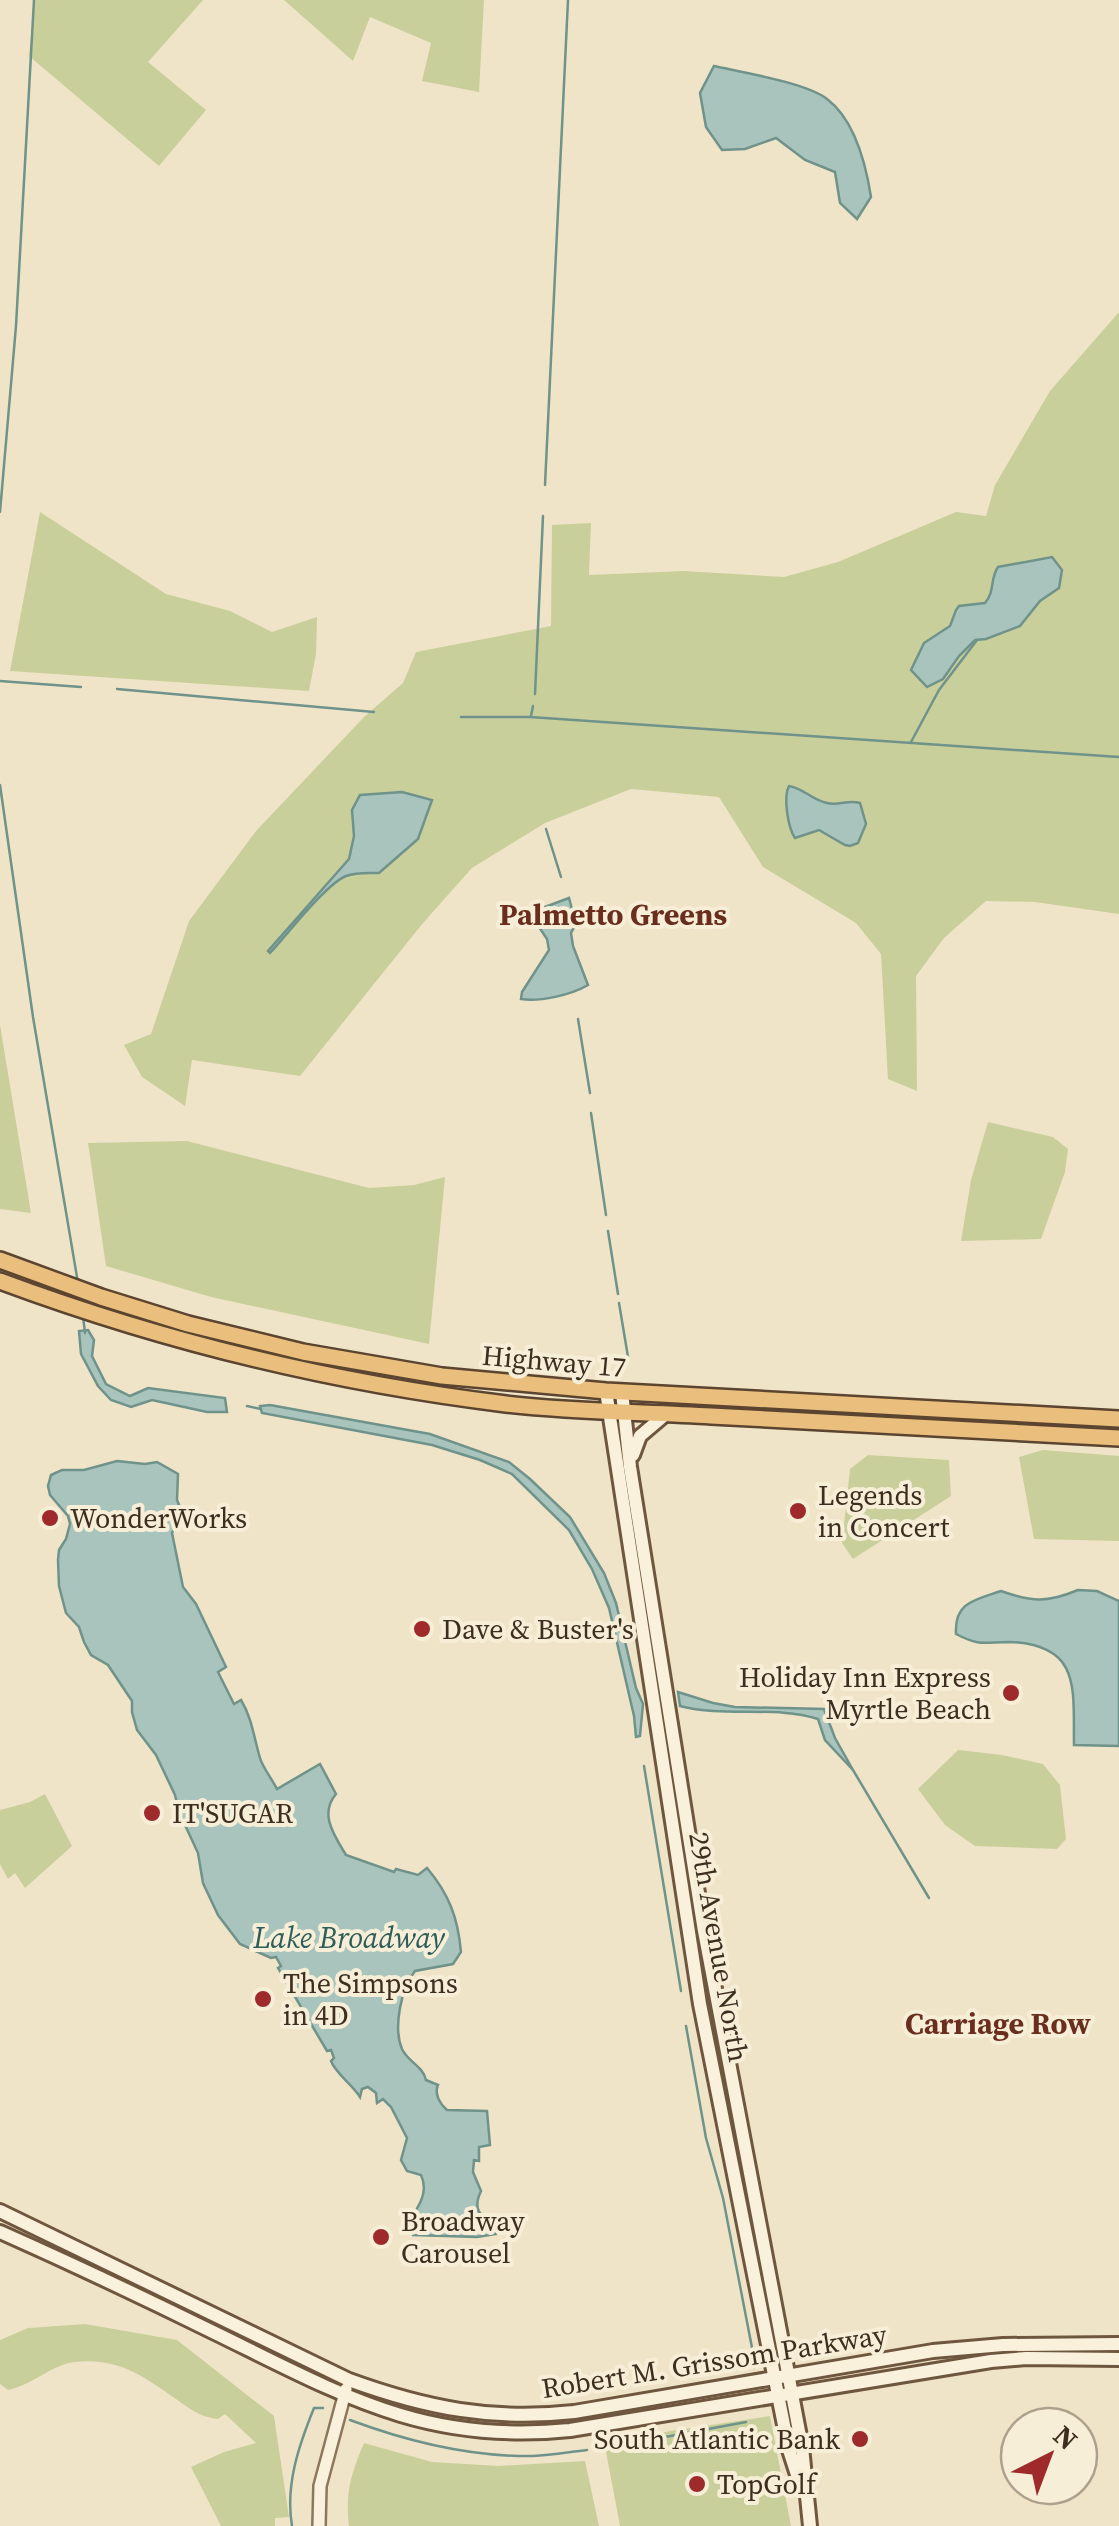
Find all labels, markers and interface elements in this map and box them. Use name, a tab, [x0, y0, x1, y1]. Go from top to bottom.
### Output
district label: Palmetto Greens	[499, 894, 727, 935]
street label: Highway 17	[480, 1336, 628, 1386]
place label: Legends in Concert	[818, 1476, 950, 1546]
place label: WonderWorks	[70, 1499, 247, 1537]
marker: Legends in Concert	[787, 1500, 809, 1522]
marker: WonderWorks	[39, 1507, 61, 1529]
place label: Dave & Buster's	[442, 1610, 634, 1648]
marker: Dave & Buster's	[411, 1618, 433, 1640]
place label: Holiday Inn Express Myrtle Beach	[739, 1658, 991, 1728]
marker: Holiday Inn Express Myrtle Beach	[1000, 1682, 1022, 1704]
place label: IT'SUGAR	[172, 1794, 293, 1832]
marker: IT'SUGAR	[141, 1802, 163, 1824]
street label: 29th Avenue North	[680, 1829, 758, 2065]
water label: Lake Broadway	[252, 1917, 446, 1958]
place label: The Simpsons in 4D	[283, 1964, 458, 2034]
marker: The Simpsons in 4D	[252, 1988, 274, 2010]
district label: Carriage Row	[905, 2003, 1091, 2044]
place label: Broadway Carousel	[401, 2202, 525, 2272]
marker: Broadway Carousel	[370, 2226, 392, 2248]
street label: Robert M. Grissom Parkway	[539, 2315, 890, 2407]
north arrow	[999, 2406, 1099, 2506]
text: N	[1045, 2416, 1086, 2458]
place label: South Atlantic Bank	[594, 2420, 841, 2458]
marker: South Atlantic Bank	[849, 2428, 871, 2450]
place label: TopGolf	[717, 2465, 818, 2503]
marker: TopGolf	[686, 2473, 708, 2495]

